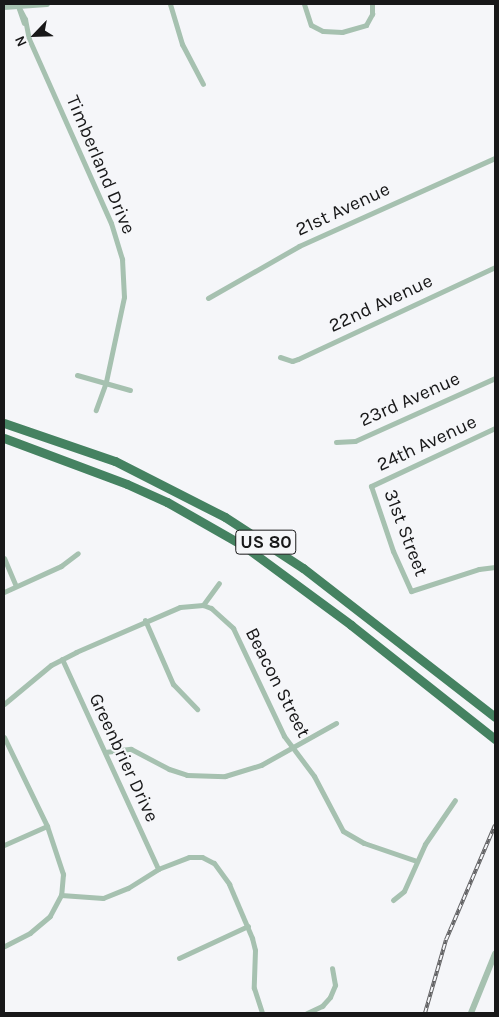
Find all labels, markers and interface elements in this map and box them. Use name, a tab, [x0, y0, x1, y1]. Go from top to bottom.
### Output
north arrow	[10, 10, 60, 60]
text: N	[11, 33, 31, 49]
street label: Timberland Drive	[61, 92, 139, 238]
street label: 21st Avenue	[292, 178, 394, 242]
street label: 22nd Avenue	[326, 270, 436, 338]
street label: 23rd Avenue	[356, 368, 464, 432]
street label: 24th Avenue	[374, 411, 480, 477]
street label: 31st Street	[378, 486, 432, 580]
road number: US 80	[235, 526, 297, 558]
street label: Beacon Street	[240, 624, 314, 742]
street label: Greenbrier Drive	[83, 690, 163, 826]

